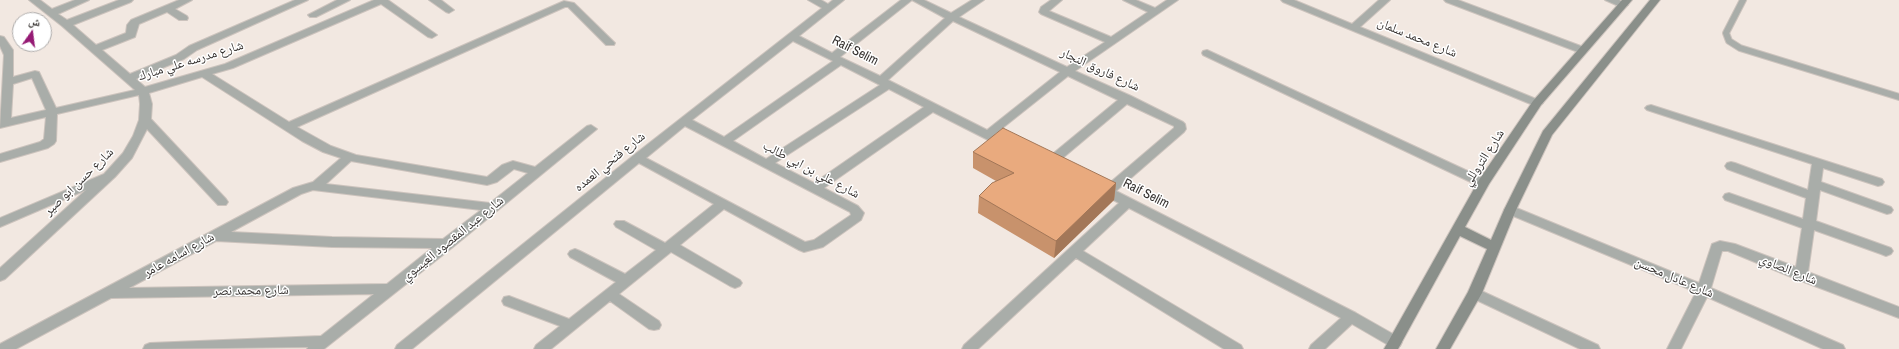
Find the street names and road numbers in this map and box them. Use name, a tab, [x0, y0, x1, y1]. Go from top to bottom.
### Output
street label: شارع محمد سلمان	[1375, 15, 1459, 61]
street label: Raif Selim	[829, 33, 881, 69]
street label: شارع مدرسه علي مبارك	[137, 38, 245, 84]
street label: شارع فاروق النجار	[1058, 45, 1142, 95]
street label: شارع التروللي	[1460, 127, 1508, 189]
street label: شارع فتحي العمده	[572, 129, 648, 195]
street label: شارع علي بن ابي طالب	[760, 138, 862, 202]
street label: شارع حسن ابو صير	[41, 145, 117, 219]
street label: Raif Selim	[1120, 176, 1172, 212]
street label: شارع عبد المقصود العيسوي	[399, 193, 507, 285]
street label: شارع اسامه عامر	[141, 229, 217, 281]
street label: شارع الصاوي	[1757, 251, 1819, 289]
street label: شارع عادل محسن	[1632, 254, 1716, 302]
street label: شارع محمد نصر	[213, 283, 289, 299]

